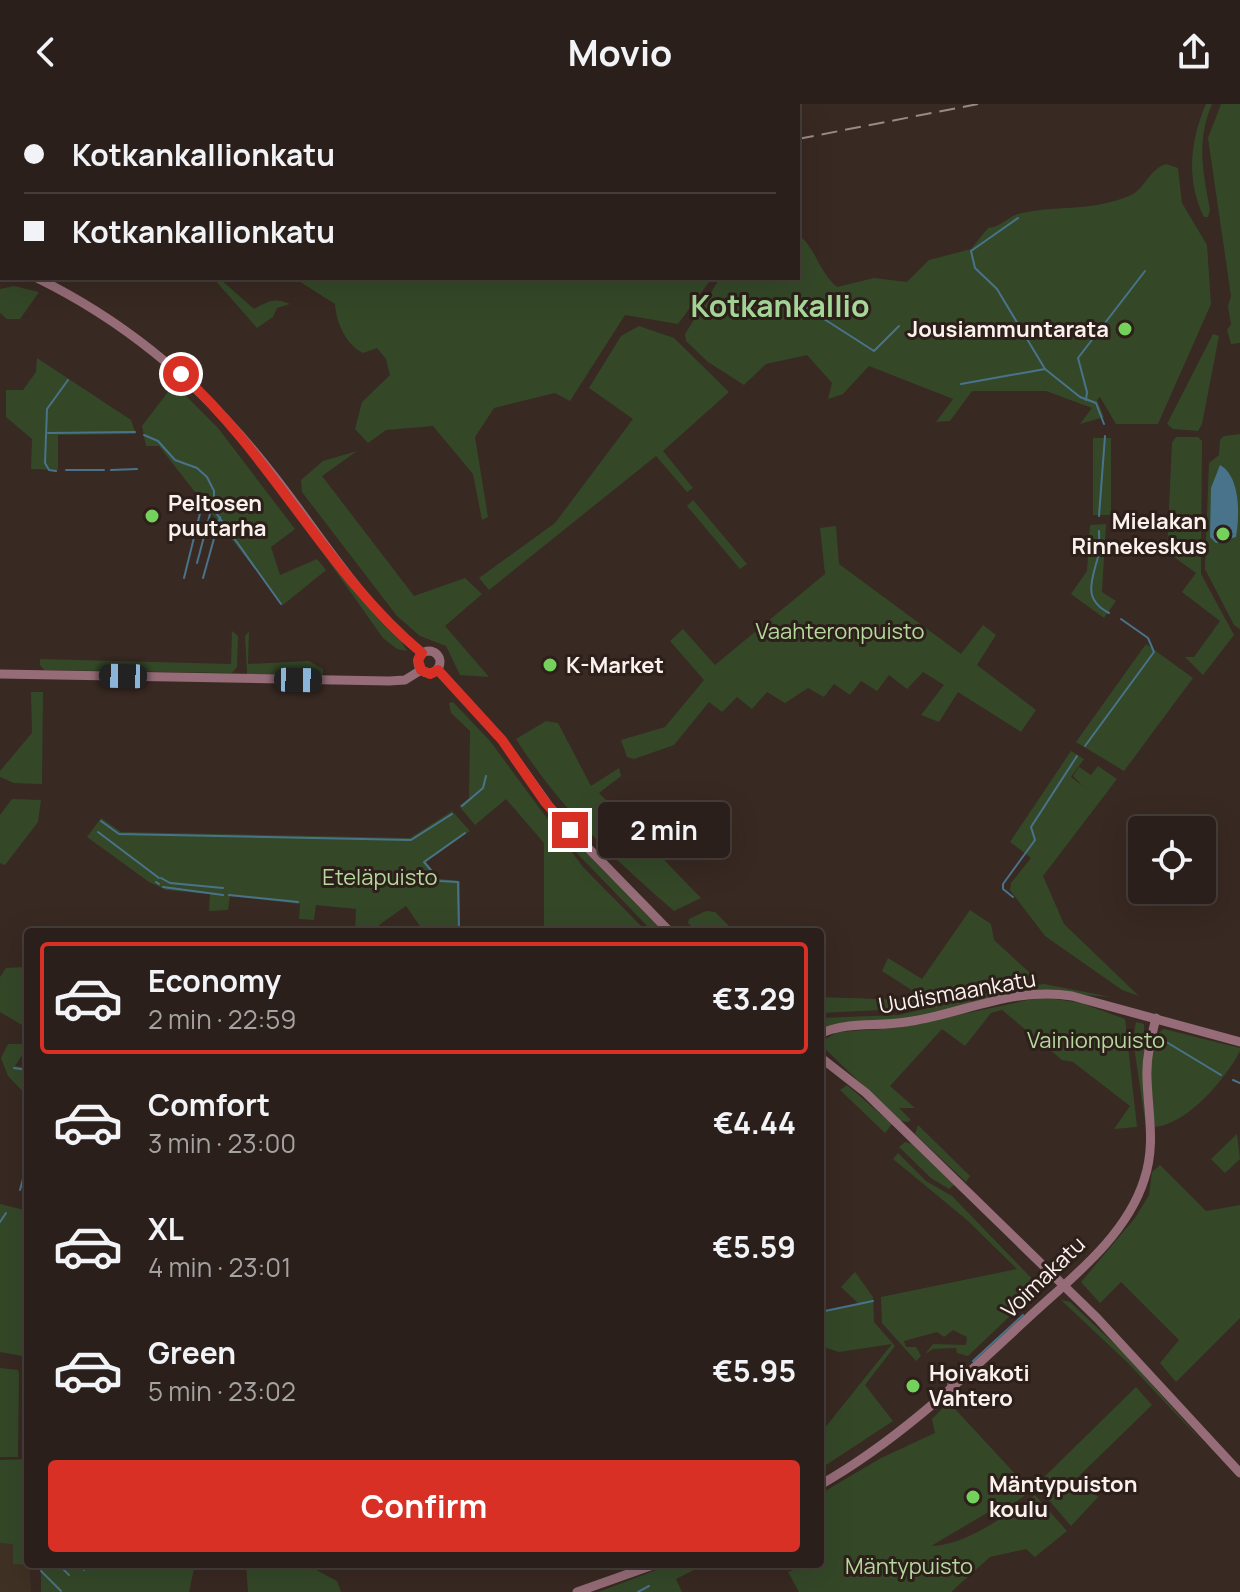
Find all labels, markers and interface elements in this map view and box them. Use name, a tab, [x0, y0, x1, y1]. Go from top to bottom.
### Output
text: Movio	[568, 28, 672, 77]
icon: back	[24, 30, 68, 74]
icon: share	[1172, 30, 1216, 74]
text: Kotkankallionkatu	[72, 134, 335, 175]
text: Kotkankallionkatu	[72, 211, 335, 252]
district label: Kotkankallio	[690, 285, 870, 326]
place label: Jousiammuntarata	[907, 314, 1109, 344]
marker: Jousiammuntarata	[1116, 320, 1134, 338]
route start	[163, 356, 199, 392]
place label: Peltosen puutarha	[168, 488, 266, 543]
place label: Mielakan Rinnekeskus	[1071, 506, 1207, 561]
marker: Peltosen puutarha	[143, 507, 161, 525]
marker: Mielakan Rinnekeskus	[1214, 525, 1232, 543]
park label: Vaahteronpuisto	[756, 616, 924, 646]
place label: K-Market	[566, 650, 664, 680]
marker: K-Market	[541, 656, 559, 674]
car	[99, 664, 147, 688]
car	[274, 668, 322, 692]
callout: 2 min	[598, 802, 730, 858]
route end	[552, 812, 588, 848]
text: 2 min	[630, 812, 698, 848]
map controls	[1128, 816, 1216, 904]
button: locate	[1128, 816, 1216, 904]
park label: Eteläpuisto	[322, 862, 438, 892]
text: Economy	[148, 960, 281, 1001]
icon: car	[52, 962, 124, 1034]
street label: Uudismaankatu	[876, 963, 1038, 1021]
text: €3.29	[712, 978, 796, 1019]
text: 2 min · 22:59	[148, 1001, 296, 1037]
park label: Vainionpuisto	[1027, 1025, 1165, 1055]
text: Comfort	[148, 1084, 270, 1125]
icon: car	[52, 1086, 124, 1158]
text: €4.44	[713, 1102, 796, 1143]
text: 3 min · 23:00	[148, 1125, 296, 1161]
text: XL	[148, 1208, 184, 1249]
icon: car	[52, 1210, 124, 1282]
text: €5.59	[713, 1226, 796, 1267]
street label: Voimakatu	[994, 1229, 1092, 1325]
text: 4 min · 23:01	[148, 1249, 291, 1285]
text: Green	[148, 1332, 236, 1373]
icon: car	[52, 1334, 124, 1406]
text: €5.95	[713, 1350, 796, 1391]
place label: Hoivakoti Vahtero	[929, 1358, 1030, 1413]
text: 5 min · 23:02	[148, 1373, 296, 1409]
marker: Hoivakoti Vahtero	[904, 1377, 922, 1395]
button: Confirm	[48, 1460, 800, 1552]
place label: Mäntypuiston koulu	[989, 1469, 1137, 1524]
marker: Mäntypuiston koulu	[964, 1488, 982, 1506]
park label: Mäntypuisto	[845, 1551, 973, 1581]

